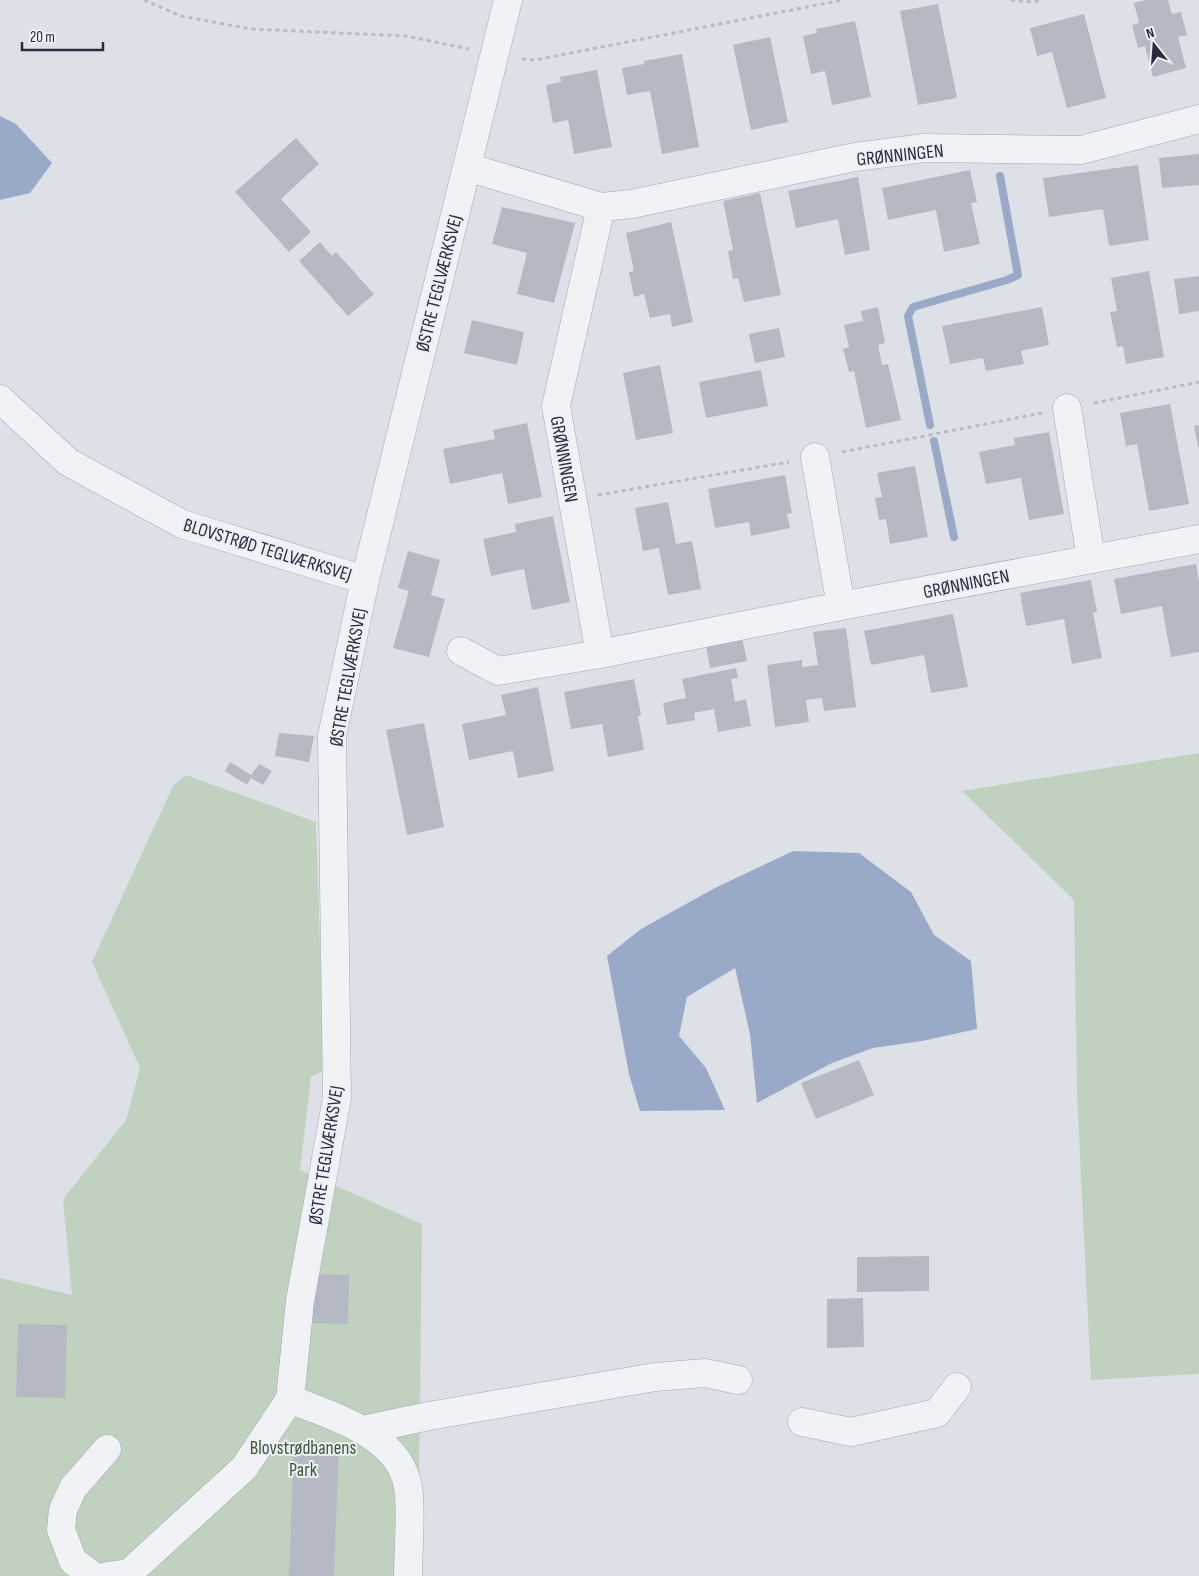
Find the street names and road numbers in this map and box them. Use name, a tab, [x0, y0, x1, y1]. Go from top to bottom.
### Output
street label: GRØNNINGEN	[855, 139, 945, 172]
street label: ØSTRE TEGLVÆRKSVEJ	[411, 212, 468, 354]
street label: GRØNNINGEN	[545, 414, 582, 504]
street label: BLOVSTRØD TEGLVÆRKSVEJ	[181, 514, 355, 587]
street label: GRØNNINGEN	[921, 565, 1011, 604]
street label: ØSTRE TEGLVÆRKSVEJ	[325, 606, 372, 748]
street label: ØSTRE TEGLVÆRKSVEJ	[304, 1084, 349, 1226]

